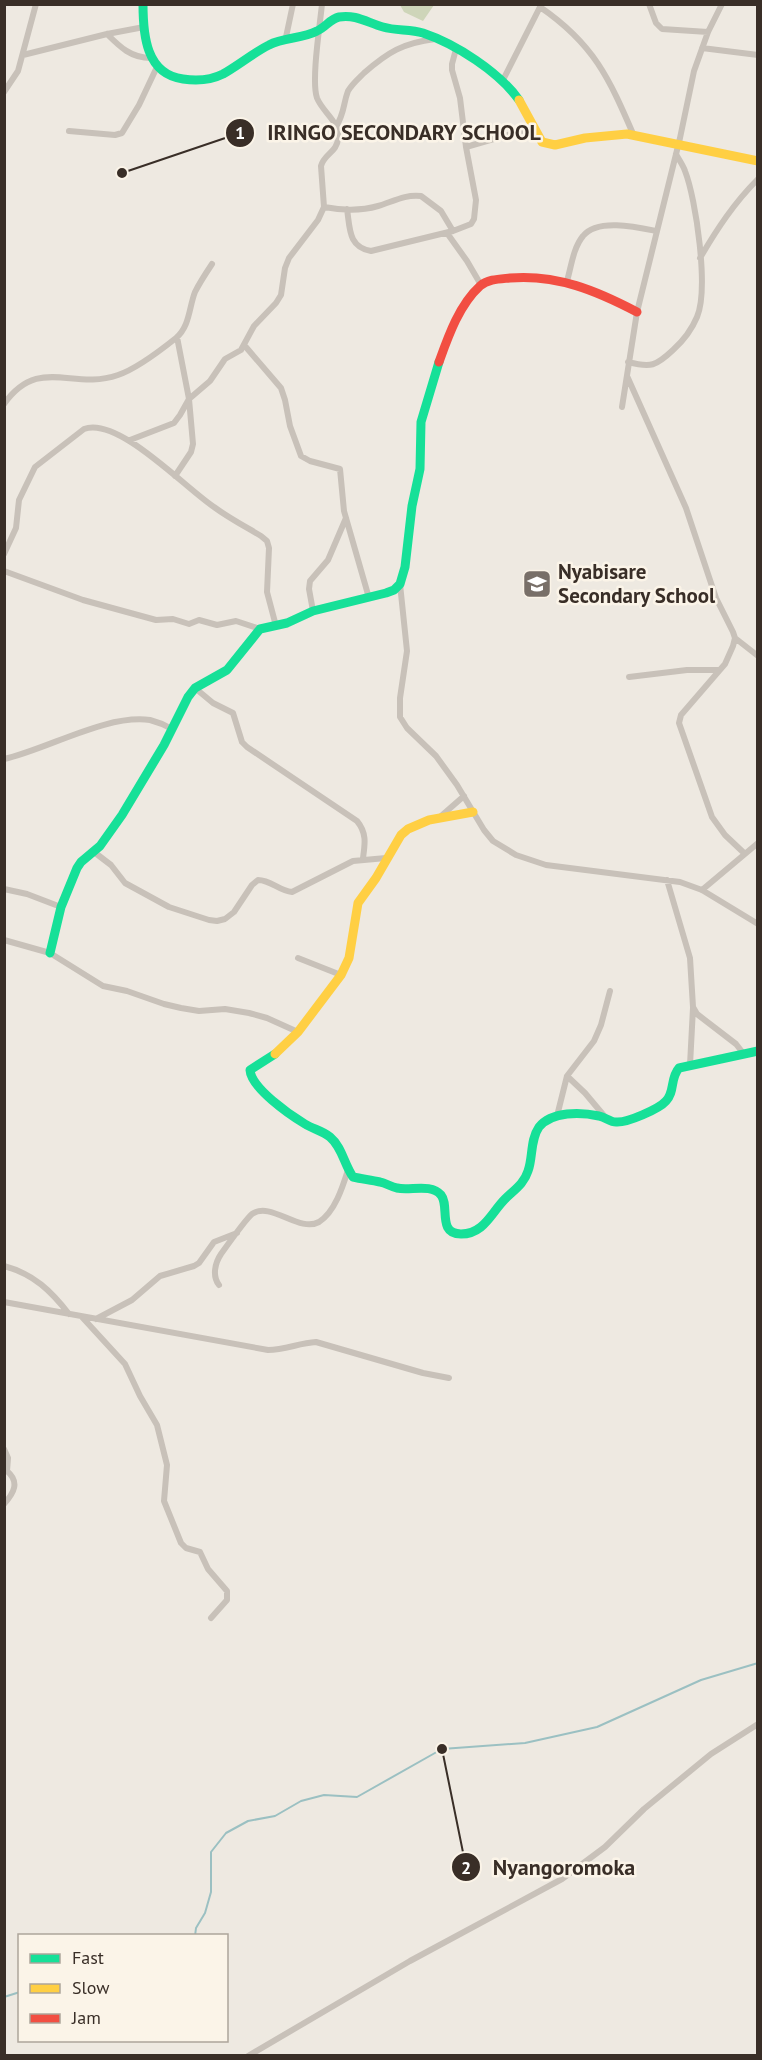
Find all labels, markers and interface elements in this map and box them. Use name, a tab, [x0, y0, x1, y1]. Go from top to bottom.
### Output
callout: IRINGO SECONDARY SCHOOL	[225, 113, 554, 153]
text: IRINGO SECONDARY SCHOOL	[267, 118, 541, 146]
text: 1	[235, 121, 245, 144]
place label: Nyabisare Secondary School	[558, 558, 716, 609]
school or university icon: Nyabisare Secondary School	[521, 568, 553, 600]
callout: Nyangoromoka	[451, 1847, 648, 1887]
text: Nyangoromoka	[493, 1853, 635, 1881]
text: 2	[461, 1856, 471, 1879]
legend	[18, 1934, 228, 2042]
text: Fast	[72, 1946, 104, 1969]
text: Slow	[72, 1976, 110, 1999]
text: Jam	[71, 2006, 101, 2029]

